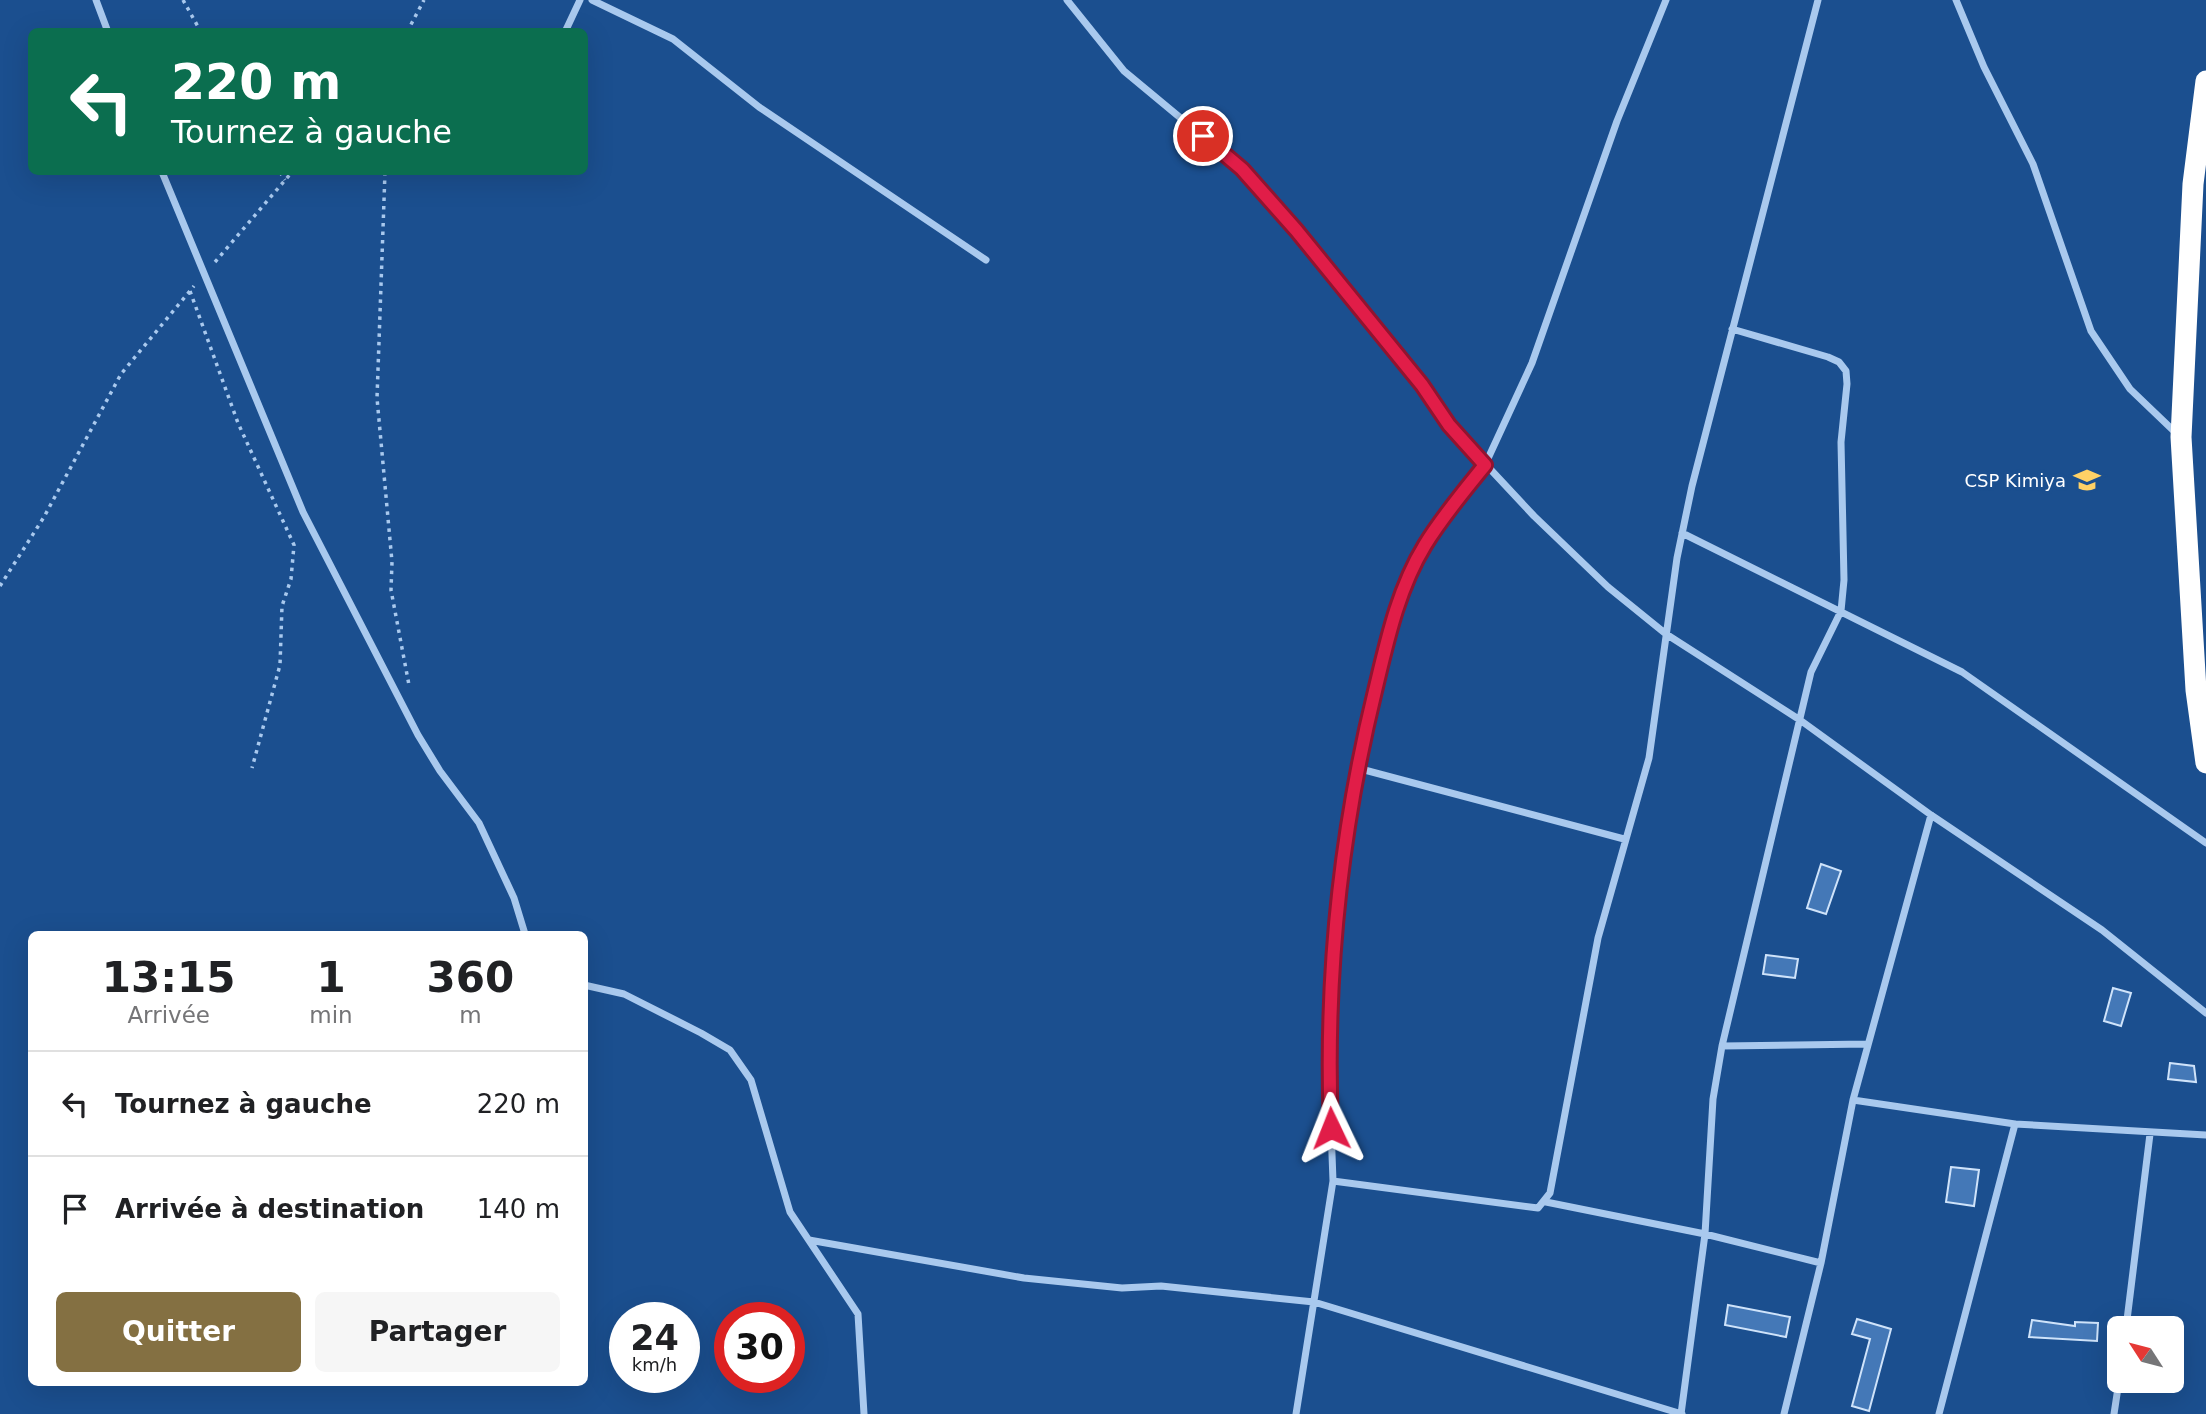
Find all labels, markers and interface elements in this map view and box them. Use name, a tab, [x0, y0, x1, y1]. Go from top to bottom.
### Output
text: 220 m	[171, 54, 341, 111]
icon: left	[56, 56, 147, 147]
pin	[1173, 106, 1233, 166]
text: Tournez à gauche	[171, 113, 452, 151]
icon: arrive	[1184, 117, 1222, 155]
school or university icon: CSP Kimiya	[2072, 465, 2102, 495]
place label: CSP Kimiya	[1964, 470, 2066, 491]
text: 13:15	[102, 953, 236, 1002]
text: 1	[316, 953, 346, 1002]
text: 360	[427, 953, 514, 1002]
text: Arrivée	[127, 1002, 210, 1028]
text: min	[309, 1002, 353, 1028]
text: m	[459, 1002, 482, 1028]
icon: left	[56, 1085, 94, 1123]
text: Tournez à gauche	[115, 1089, 372, 1119]
text: 220 m	[477, 1089, 560, 1119]
position arrow	[1294, 1091, 1368, 1165]
icon: arrive	[56, 1190, 94, 1228]
text: Arrivée à destination	[115, 1194, 424, 1224]
text: 140 m	[477, 1194, 560, 1224]
button: Quitter	[56, 1292, 301, 1372]
button: Partager	[315, 1292, 560, 1372]
speed limit sign: 30	[714, 1302, 805, 1393]
north arrow	[2107, 1316, 2184, 1393]
map controls	[2107, 1316, 2184, 1393]
text: 24	[630, 1318, 679, 1358]
text: km/h	[632, 1354, 677, 1375]

